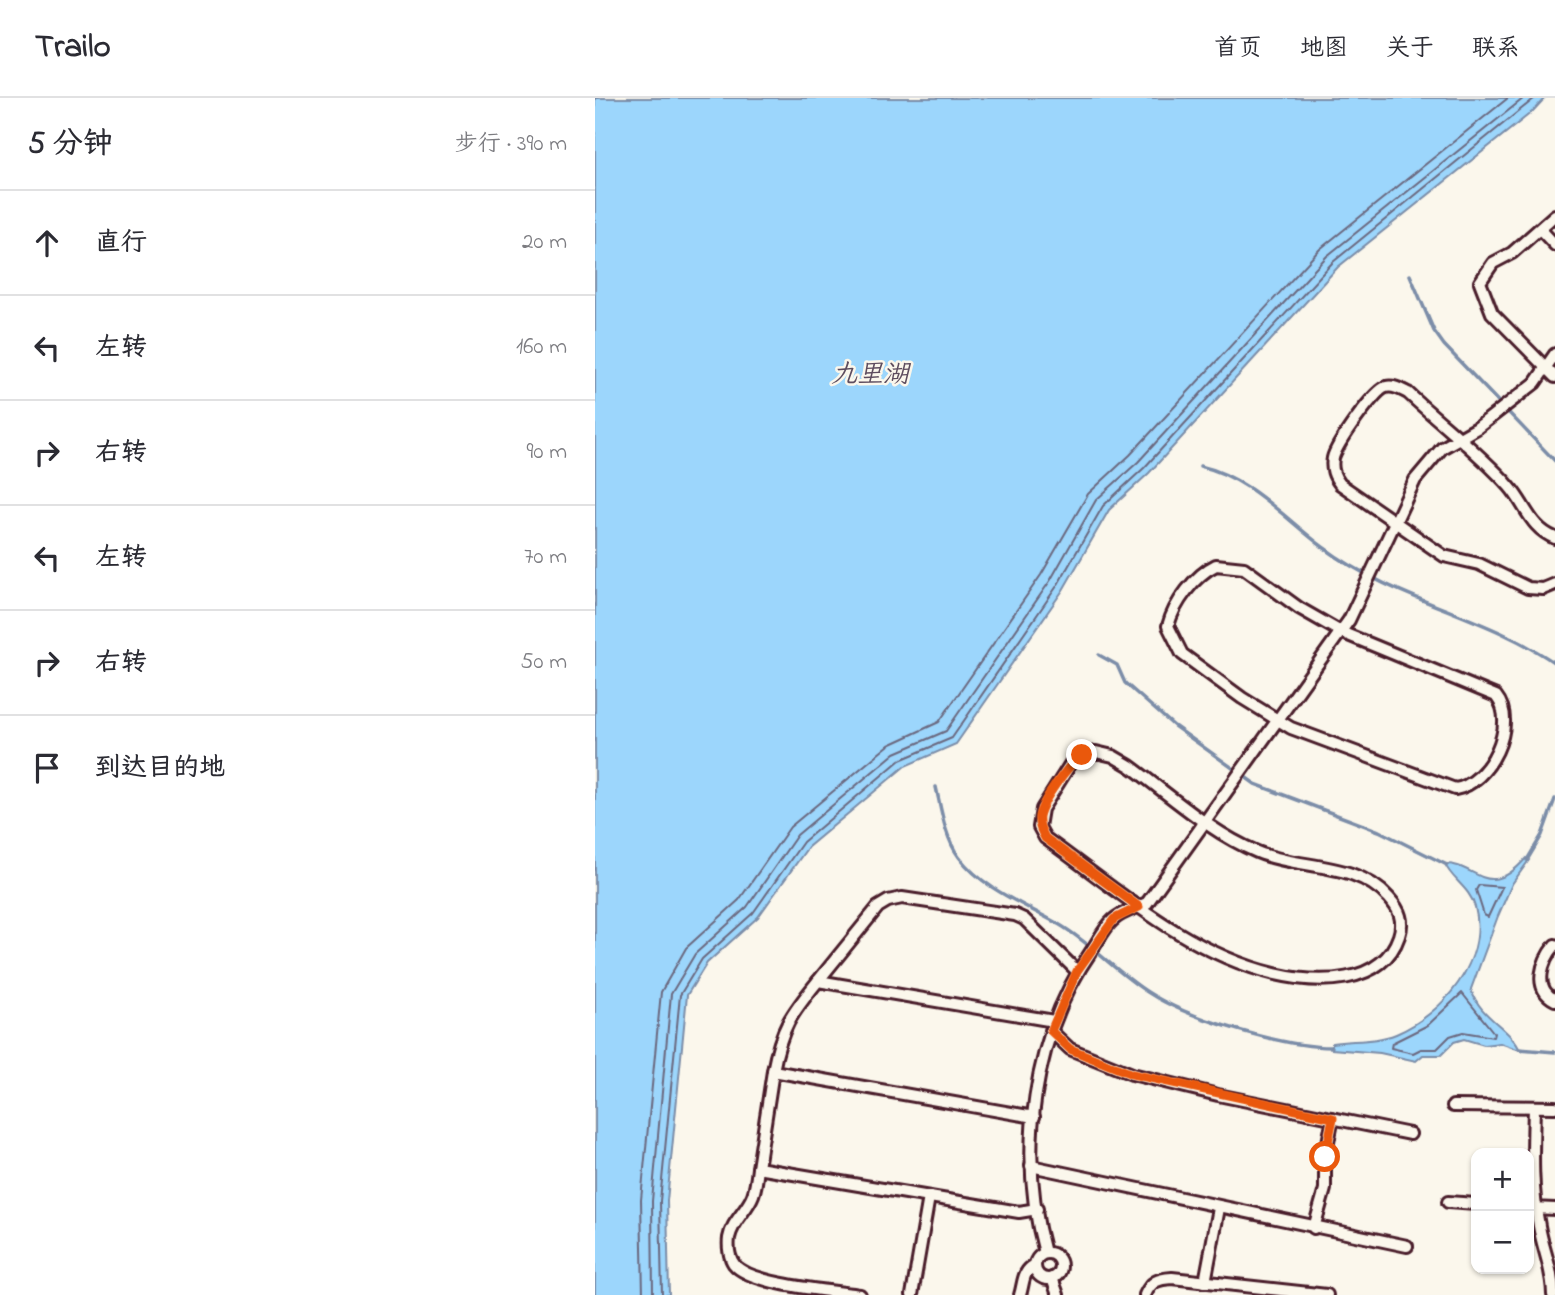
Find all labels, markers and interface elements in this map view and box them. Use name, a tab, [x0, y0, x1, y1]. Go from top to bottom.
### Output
text: Trailo	[35, 24, 111, 72]
text: 首页	[1214, 32, 1262, 67]
text: 地图	[1300, 32, 1348, 67]
text: 关于	[1386, 32, 1434, 67]
text: 联系	[1472, 32, 1520, 67]
text: 5 分钟	[28, 123, 113, 167]
text: 步行 · 390 m	[455, 128, 567, 161]
icon: ahead	[28, 224, 66, 262]
text: 直行	[95, 225, 147, 263]
text: 20 m	[522, 226, 567, 259]
icon: left	[28, 329, 66, 367]
text: 左转	[95, 330, 147, 368]
text: 160 m	[516, 331, 567, 364]
water label: 九里湖	[831, 357, 912, 395]
icon: right	[28, 434, 66, 472]
text: 右转	[95, 435, 147, 473]
text: 90 m	[527, 436, 567, 469]
icon: left	[28, 539, 66, 577]
text: 左转	[95, 540, 147, 578]
text: 70 m	[524, 541, 567, 574]
icon: right	[28, 644, 66, 682]
text: 右转	[95, 645, 147, 683]
text: 50 m	[520, 646, 567, 679]
route end	[1066, 739, 1097, 770]
icon: arrive	[28, 749, 66, 787]
text: 到达目的地	[95, 750, 225, 788]
route start	[1309, 1141, 1340, 1172]
map controls	[1471, 1148, 1534, 1274]
button: +	[1471, 1148, 1534, 1211]
button: −	[1471, 1211, 1534, 1274]

